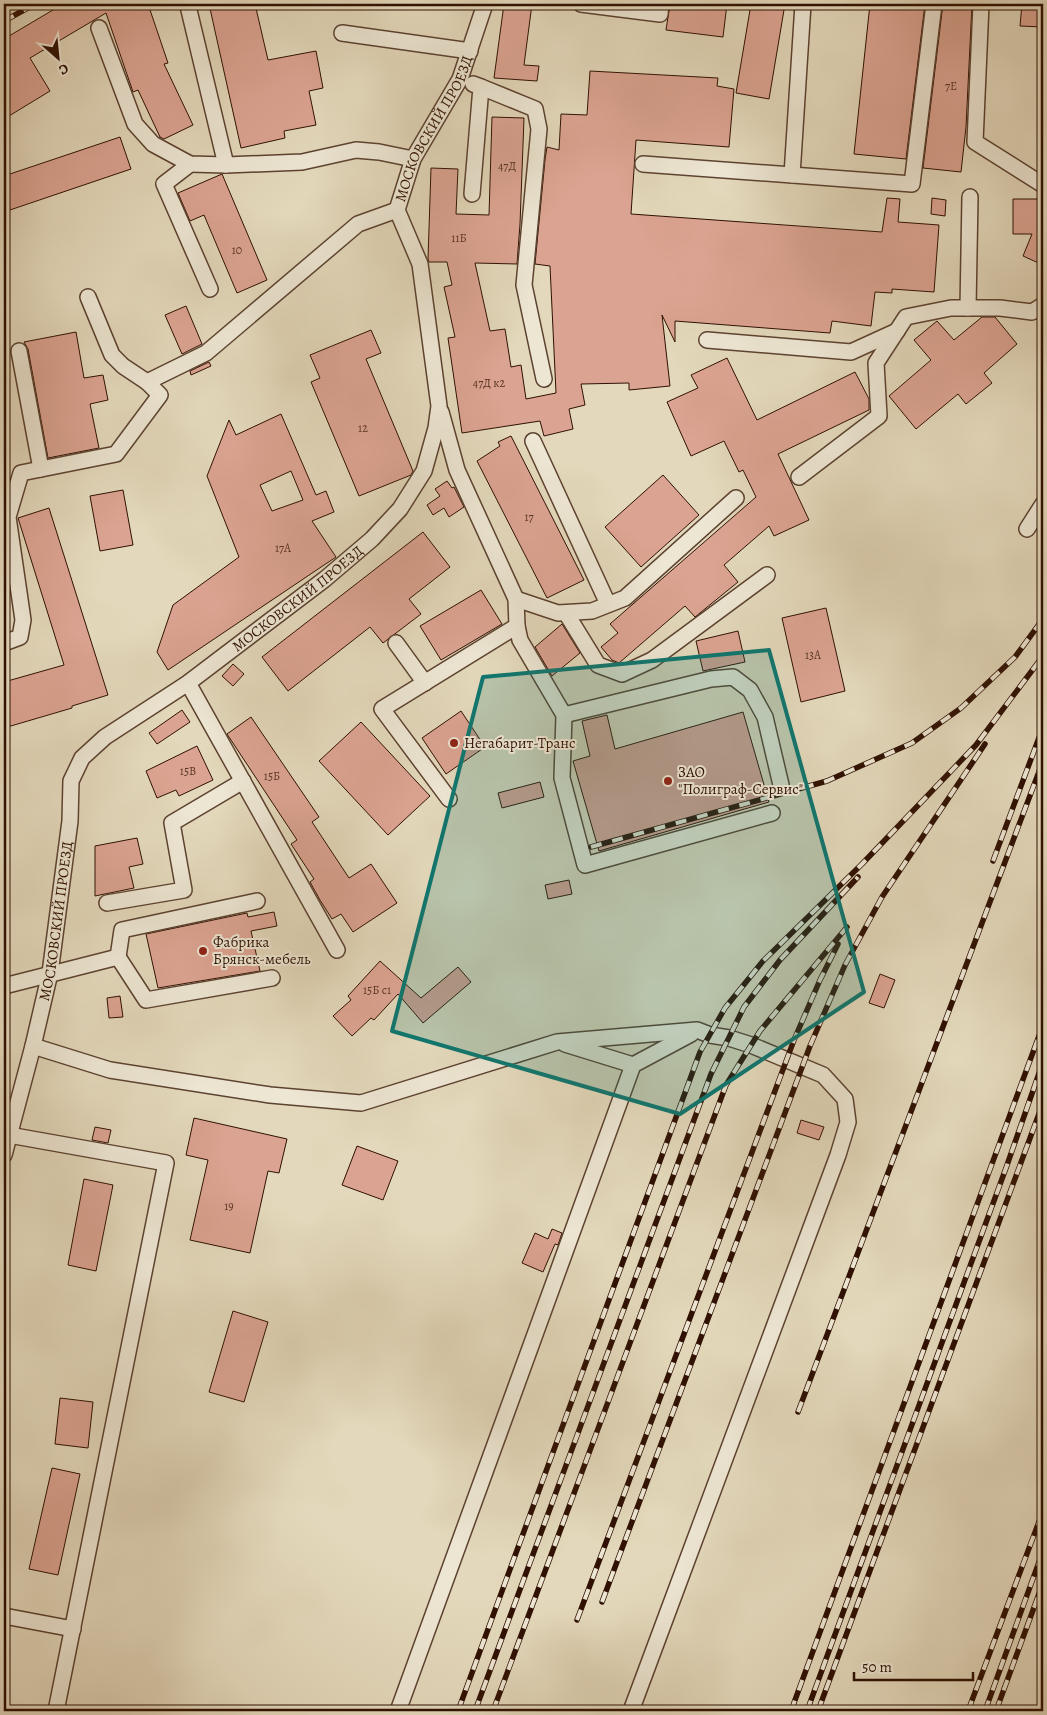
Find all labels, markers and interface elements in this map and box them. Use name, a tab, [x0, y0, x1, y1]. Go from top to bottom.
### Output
north arrow	[32, 32, 82, 82]
street label: МОСКОВСКИЙ ПРОЕЗД	[390, 53, 477, 204]
text: С	[55, 59, 72, 80]
house number: 7Е	[945, 78, 957, 94]
house number: 47Д	[498, 158, 516, 174]
house number: 11Б	[451, 230, 467, 246]
house number: 10	[232, 242, 242, 258]
house number: 47Д к2	[473, 375, 506, 391]
house number: 12	[358, 420, 368, 436]
house number: 17	[524, 509, 535, 525]
house number: 17А	[275, 540, 292, 556]
street label: МОСКОВСКИЙ ПРОЕЗД	[228, 541, 367, 656]
house number: 13А	[805, 647, 822, 663]
place label: Негабарит-Транс	[464, 733, 576, 753]
marker: Негабарит-Транс	[448, 737, 460, 749]
place label: ЗАО "Полиграф-Сервис"	[678, 762, 803, 799]
house number: 15В	[180, 763, 196, 779]
house number: 15Б	[264, 768, 280, 784]
marker: ЗАО "Полиграф-Сервис"	[662, 775, 674, 787]
street label: МОСКОВСКИЙ ПРОЕЗД	[34, 840, 77, 1003]
place label: Фабрика Брянск-мебель	[213, 932, 311, 969]
marker: Фабрика Брянск-мебель	[197, 945, 209, 957]
house number: 15Б с1	[363, 982, 391, 998]
house number: 19	[224, 1198, 234, 1214]
scale bar	[854, 1650, 973, 1682]
text: 50 m	[862, 1657, 892, 1677]

